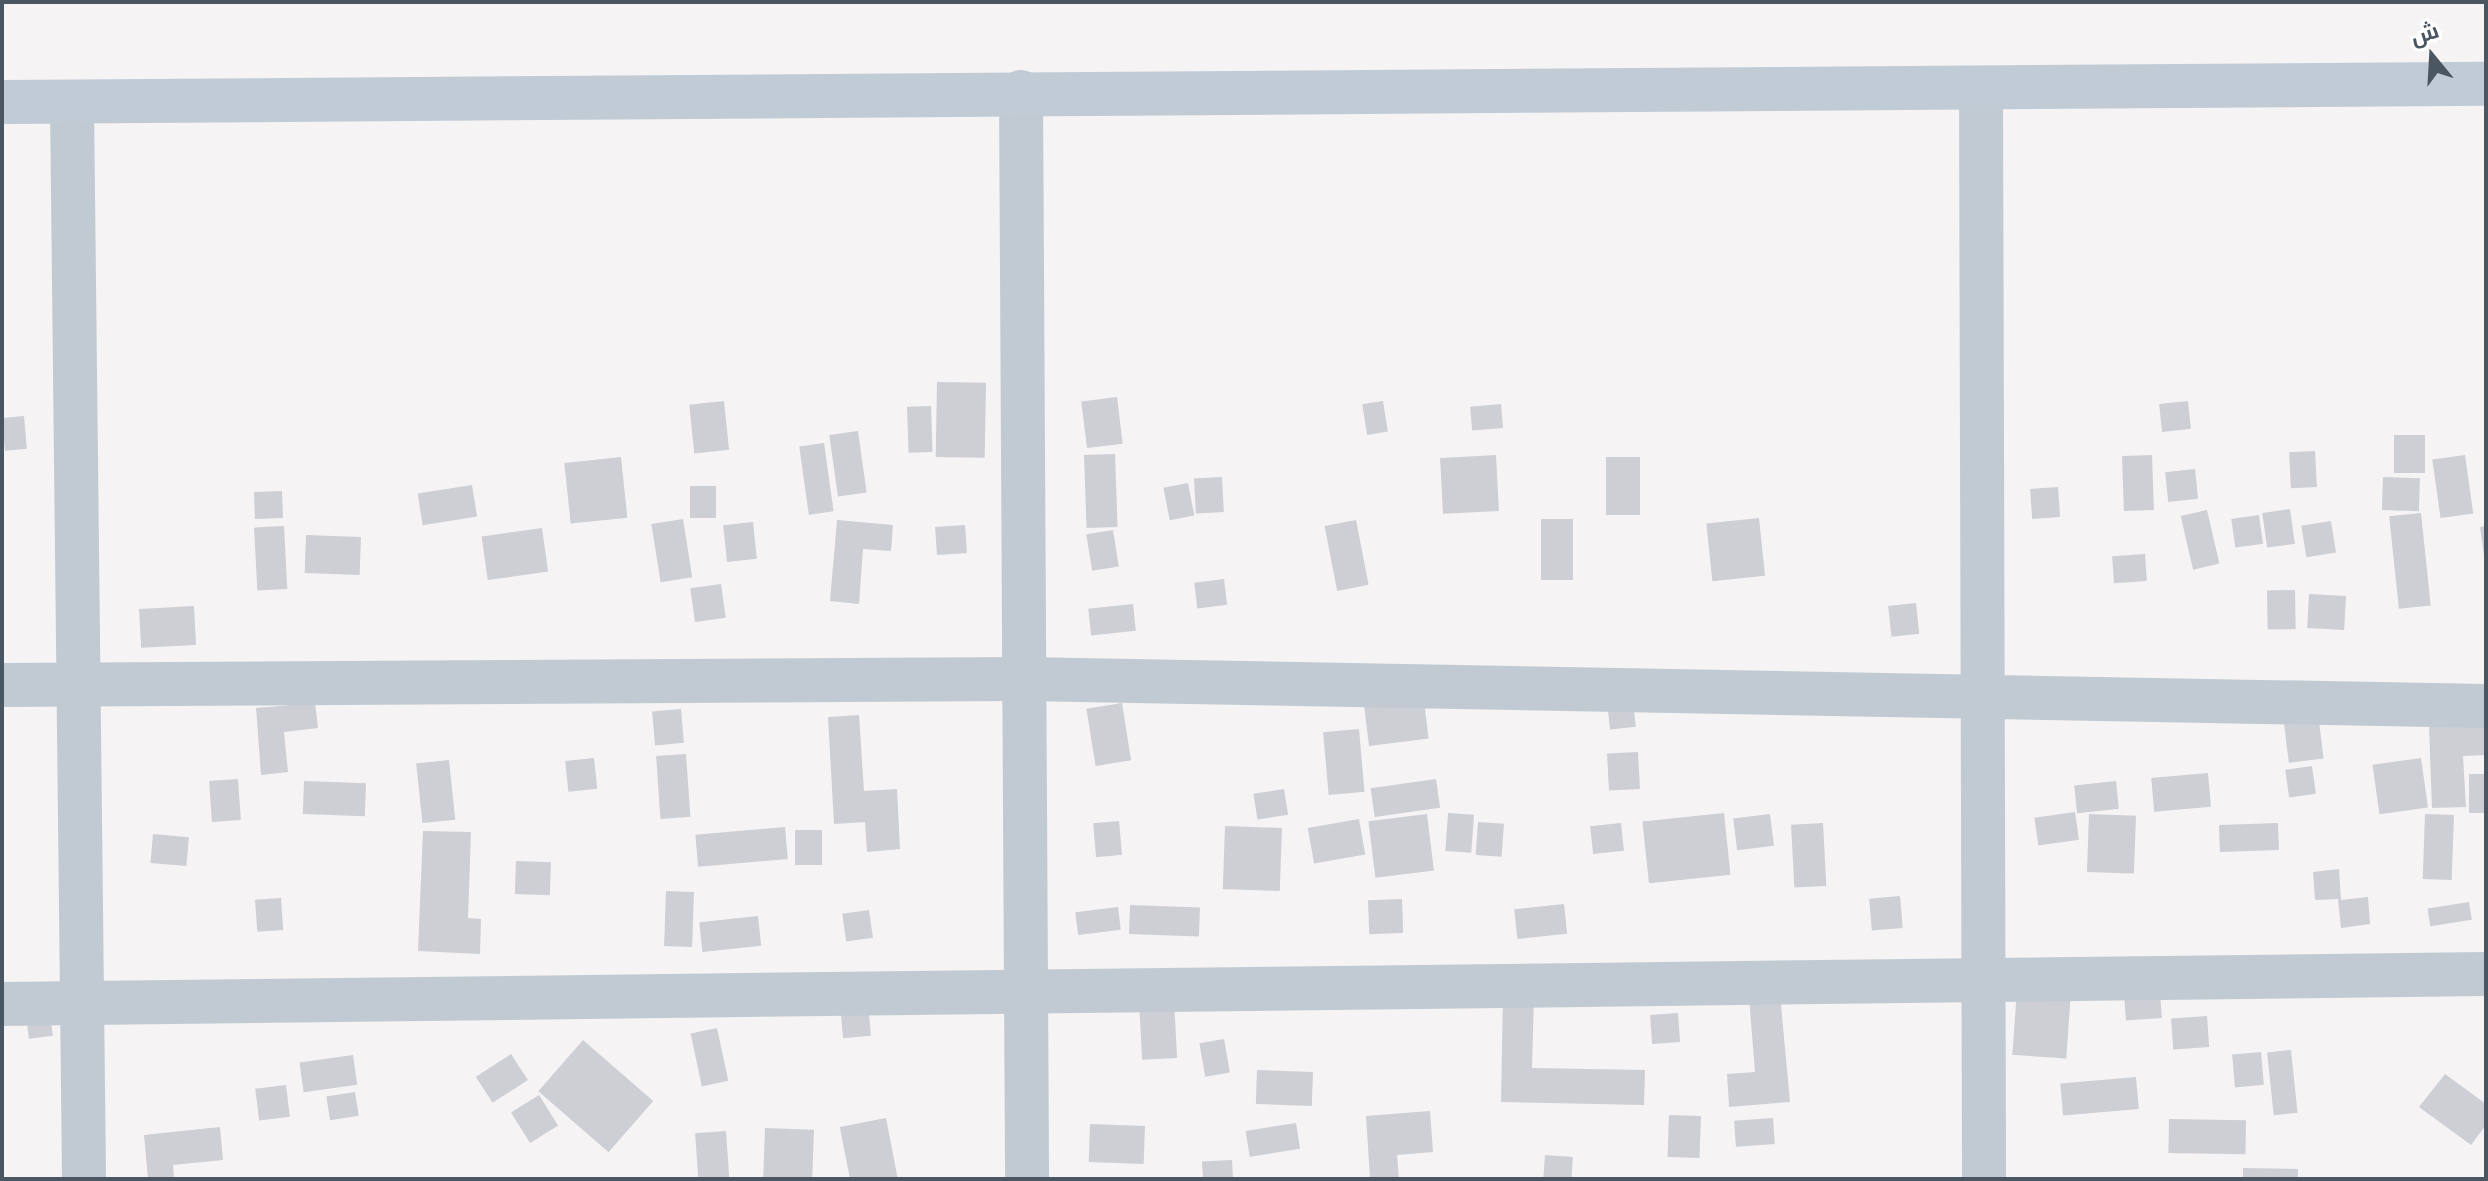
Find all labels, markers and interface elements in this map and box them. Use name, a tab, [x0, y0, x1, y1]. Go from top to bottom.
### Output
text: ش	[2407, 15, 2442, 51]
north arrow	[2392, 16, 2472, 96]

